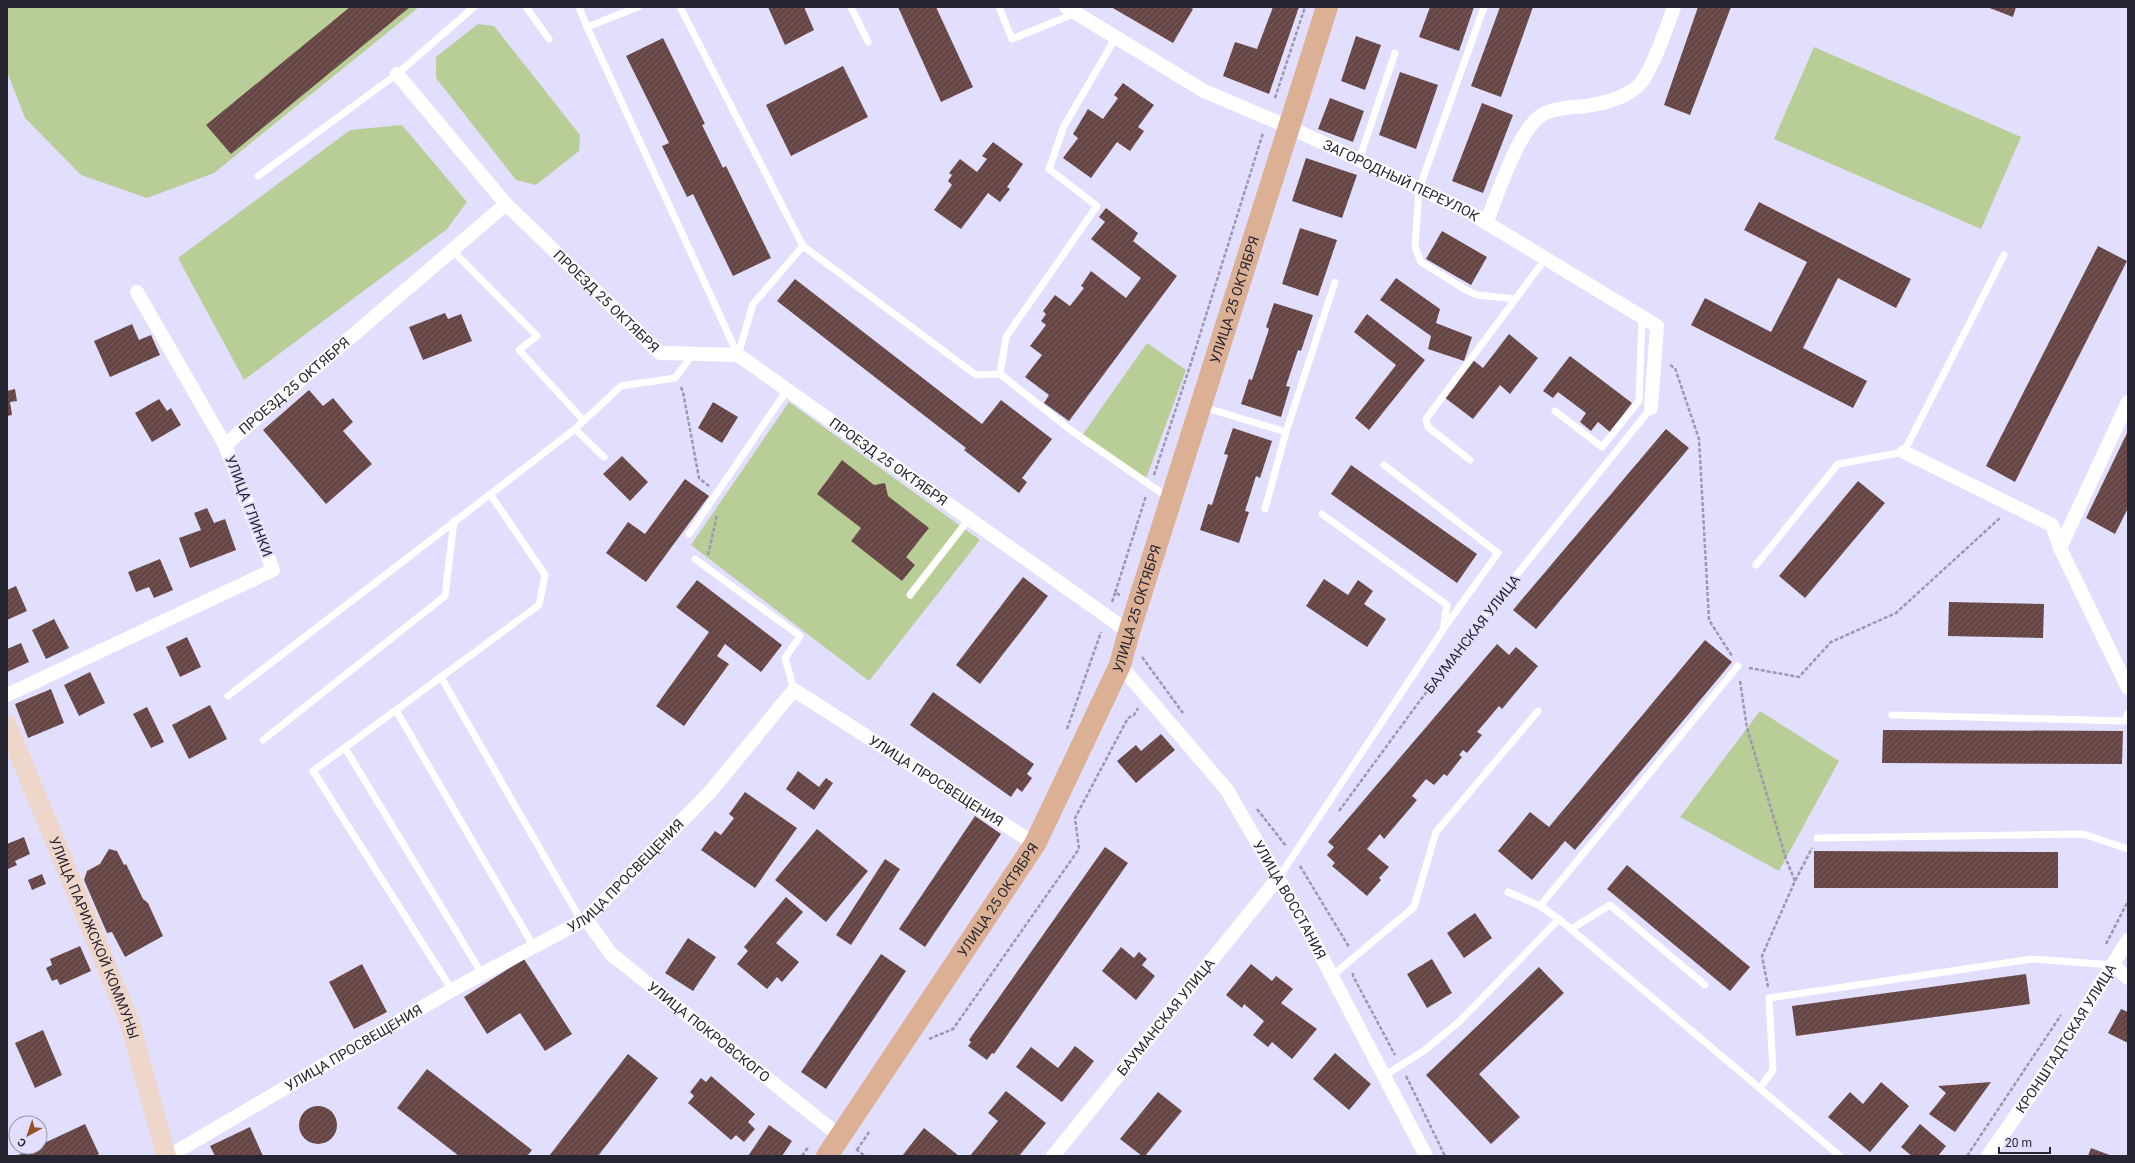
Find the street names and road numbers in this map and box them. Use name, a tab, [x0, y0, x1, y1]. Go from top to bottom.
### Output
street label: ЗАГОРОДНЫЙ ПЕРЕУЛОК	[1321, 136, 1482, 224]
street label: УЛИЦА 25 ОКТЯБРЯ	[1207, 234, 1262, 365]
street label: ПРОЕЗД 25 ОКТЯБРЯ	[550, 247, 663, 356]
street label: ПРОЕЗД 25 ОКТЯБРЯ	[236, 334, 353, 438]
street label: ПРОЕЗД 25 ОКТЯБРЯ	[827, 415, 951, 509]
street label: УЛИЦА ГЛИНКИ	[222, 453, 276, 559]
street label: УЛИЦА 25 ОКТЯБРЯ	[1109, 543, 1164, 675]
street label: БАУМАНСКАЯ УЛИЦА	[1421, 572, 1523, 696]
street label: УЛИЦА ПРОСВЕЩЕНИЯ	[866, 732, 1006, 830]
street label: УЛИЦА ПРОСВЕЩЕНИЯ	[565, 816, 687, 935]
street label: УЛИЦА ПАРИЖСКОЙ КОММУНЫ	[46, 834, 142, 1041]
street label: УЛИЦА ВОССТАНИЯ	[1250, 838, 1329, 962]
street label: УЛИЦА 25 ОКТЯБРЯ	[954, 840, 1041, 960]
street label: БАУМАНСКАЯ УЛИЦА	[1114, 955, 1218, 1079]
street label: КРОНШТАДТСКАЯ УЛИЦА	[2012, 961, 2119, 1116]
street label: УЛИЦА ПОКРОВСКОГО	[644, 978, 773, 1085]
street label: УЛИЦА ПРОСВЕЩЕНИЯ	[282, 1001, 425, 1094]

